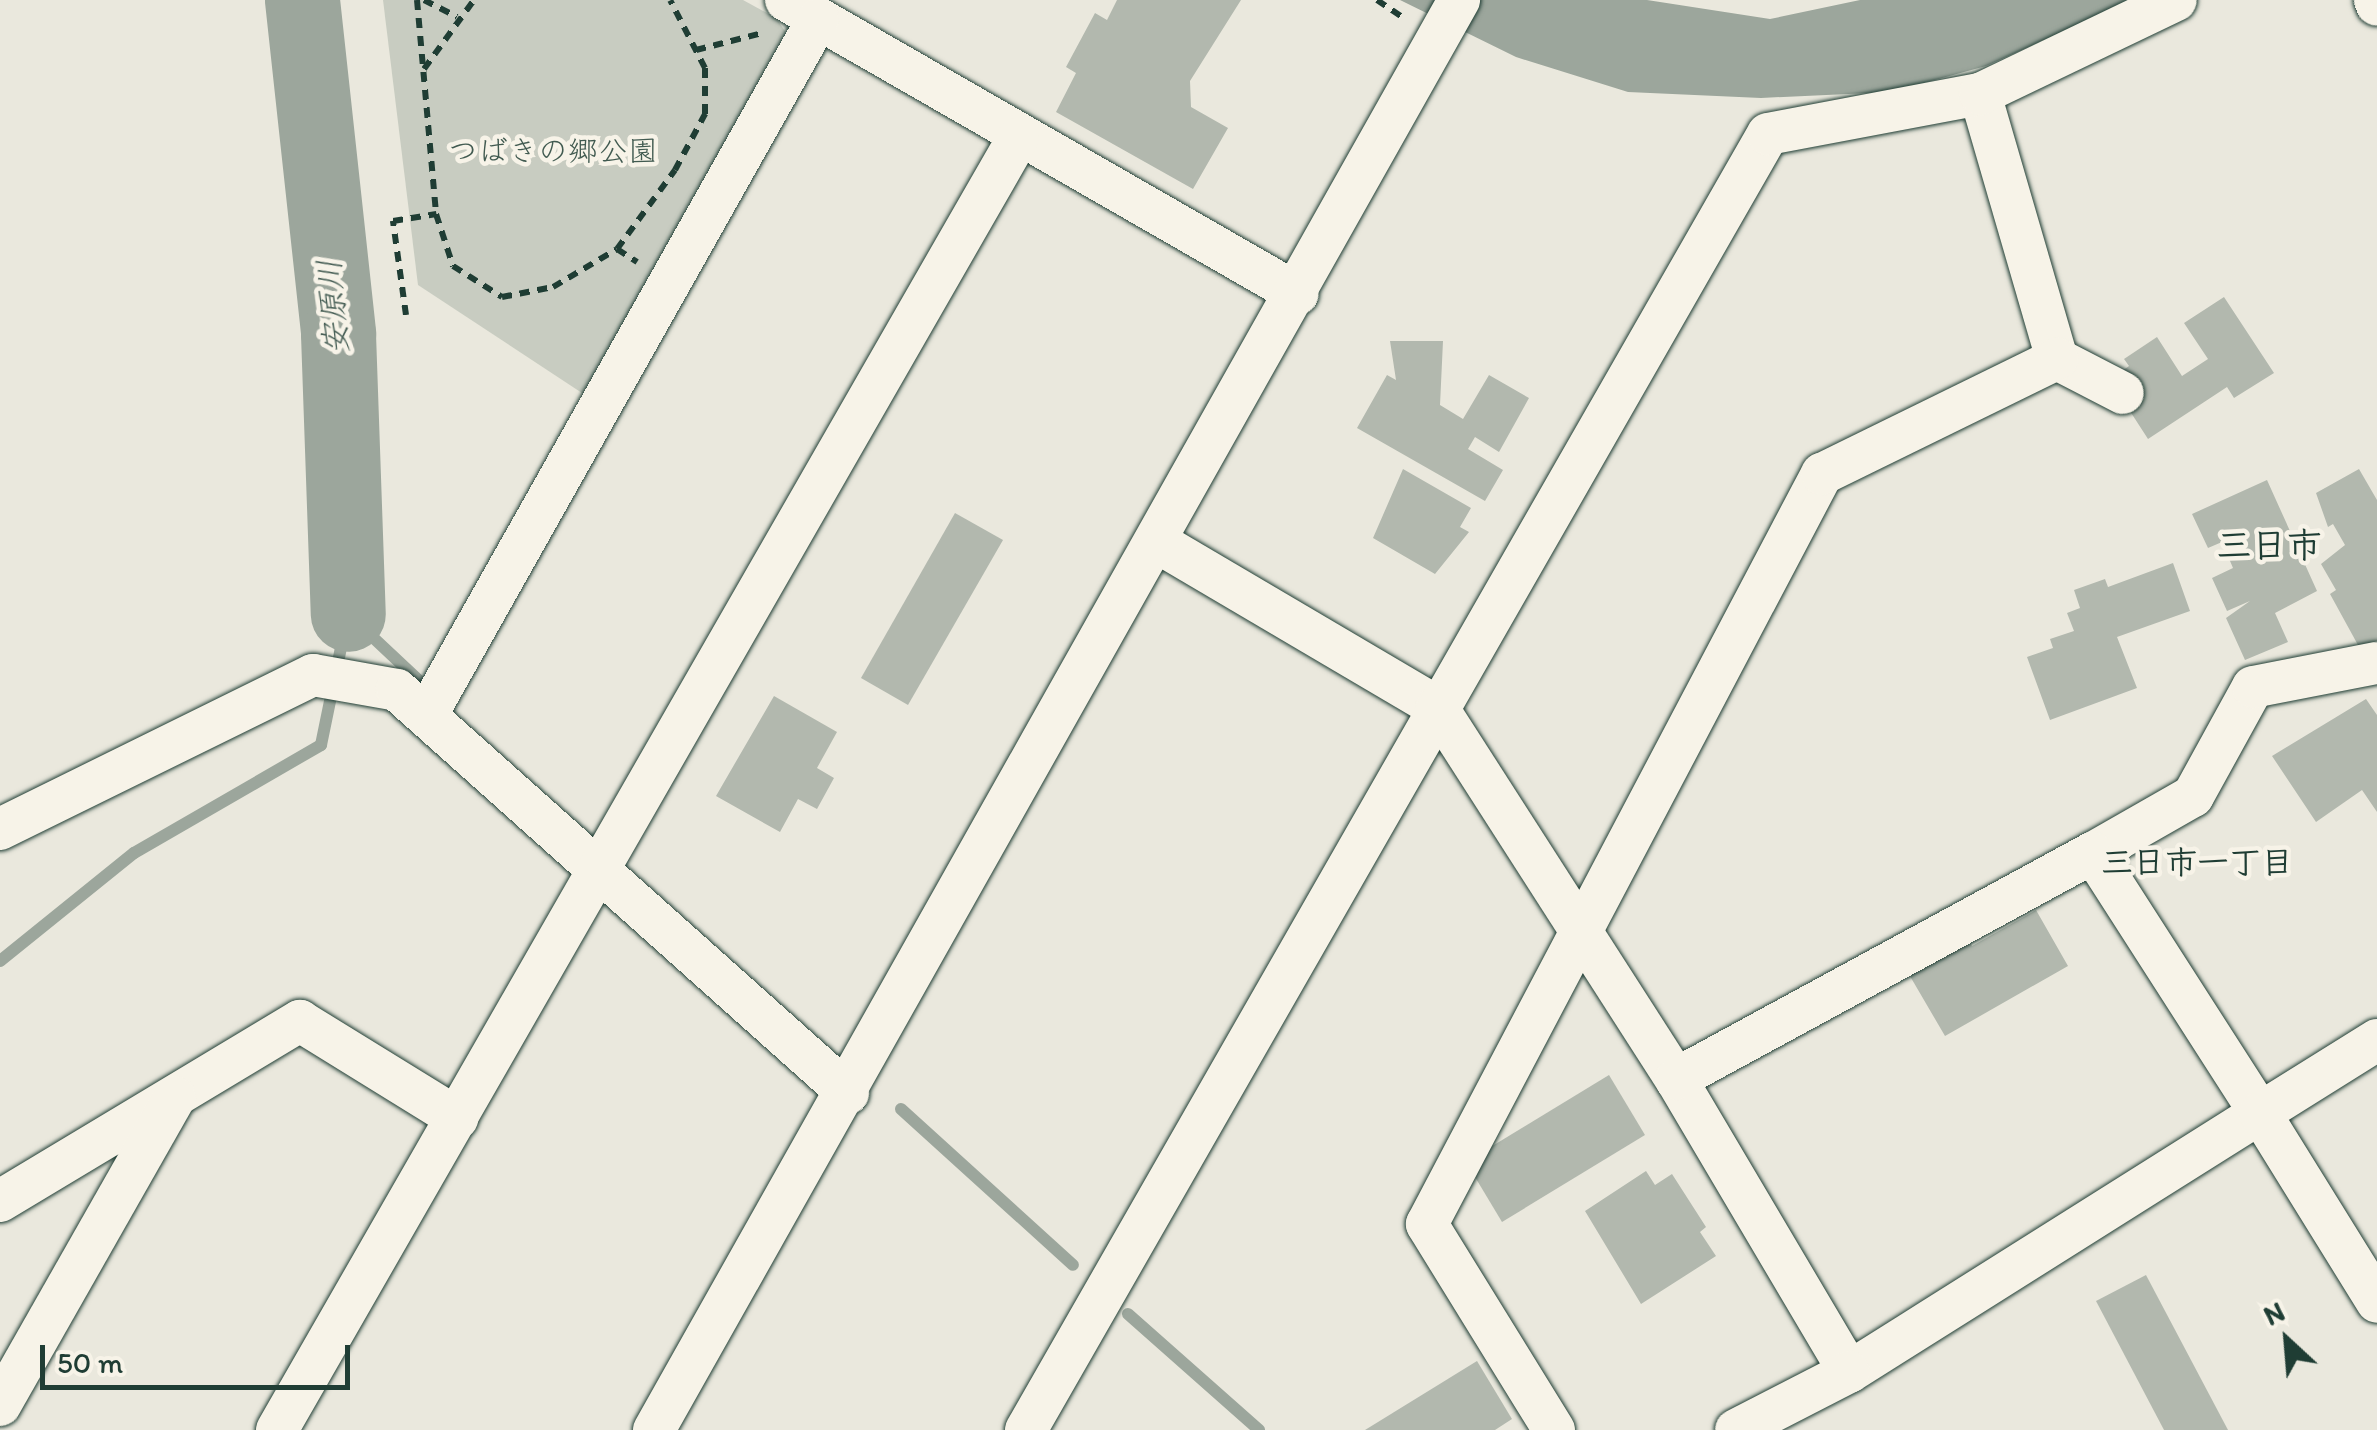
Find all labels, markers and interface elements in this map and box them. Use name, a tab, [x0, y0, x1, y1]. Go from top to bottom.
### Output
park label: つばきの郷公園	[448, 133, 658, 169]
water label: 安原川	[310, 258, 356, 356]
district label: 三日市	[2217, 524, 2321, 566]
district label: 三日市一丁目	[2101, 843, 2293, 881]
north arrow	[2237, 1290, 2337, 1390]
text: N	[2258, 1294, 2290, 1332]
scale bar	[45, 1325, 355, 1387]
text: 50 m	[57, 1344, 123, 1381]

